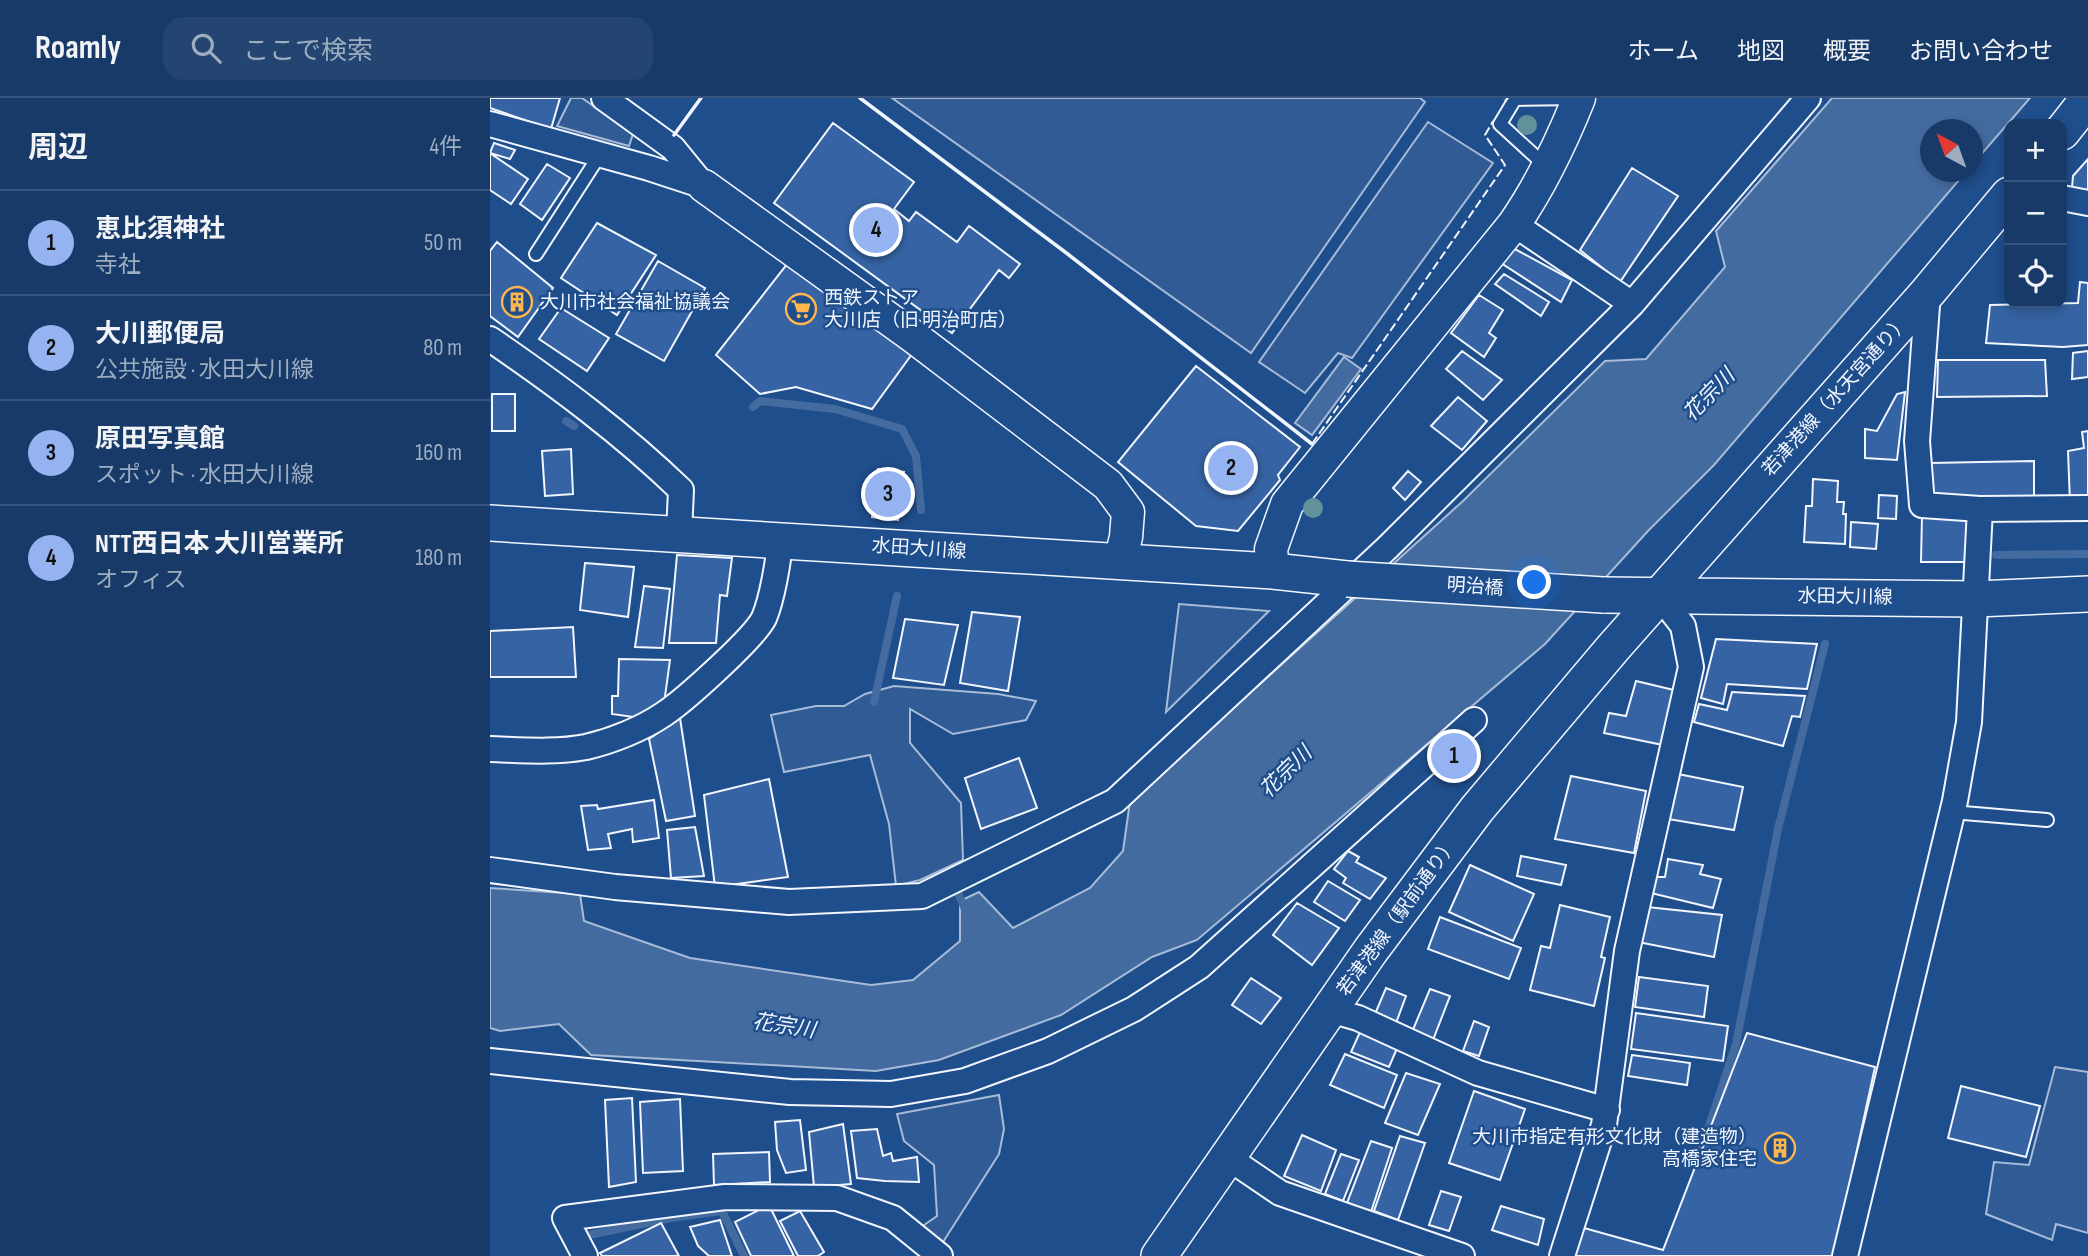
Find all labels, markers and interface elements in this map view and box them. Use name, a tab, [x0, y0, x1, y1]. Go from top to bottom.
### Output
search box	[163, 17, 653, 80]
text: Roamly	[35, 28, 121, 68]
icon: search	[187, 29, 225, 67]
text: ここで検索	[243, 36, 373, 67]
text: ホーム	[1628, 37, 1699, 66]
text: 地図	[1737, 37, 1785, 66]
text: 概要	[1823, 37, 1871, 66]
text: お問い合わせ	[1909, 37, 2053, 66]
north arrow	[1920, 119, 1983, 182]
map controls	[2004, 119, 2067, 308]
button: +	[2004, 119, 2067, 182]
text: 周辺	[28, 130, 88, 166]
text: 4件	[429, 133, 462, 161]
button: −	[2004, 182, 2067, 245]
pin: 4	[853, 204, 899, 256]
text: 恵比須神社	[95, 214, 225, 245]
text: 1	[46, 229, 56, 257]
text: 50 m	[424, 229, 462, 257]
button: locate	[2004, 245, 2067, 308]
text: 寺社	[95, 251, 141, 279]
building icon: 大川市社会福祉協議会	[500, 285, 534, 319]
place label: 西鉄ストア 大川店（旧 明治町店）	[824, 287, 1017, 332]
place label: 大川市社会福祉協議会	[540, 291, 730, 314]
supermarket icon: 西鉄ストア 大川店（旧 明治町店）	[784, 292, 818, 326]
street label: 若津港線（水天宮通り）	[1758, 311, 1914, 481]
text: 大川郵便局	[95, 319, 225, 350]
text: 2	[46, 334, 56, 362]
text: 80 m	[423, 334, 462, 362]
text: 公共施設 · 水田大川線	[95, 356, 314, 384]
water label: 花宗川	[1678, 362, 1741, 426]
text: 原田写真館	[95, 424, 225, 455]
text: 3	[46, 439, 56, 467]
text: 160 m	[415, 439, 462, 467]
pin: 2	[1208, 442, 1254, 494]
text: スポット · 水田大川線	[95, 461, 314, 489]
pin: 3	[865, 468, 911, 520]
text: NTT西日本 大川営業所	[95, 529, 344, 560]
street label: 水田大川線	[871, 534, 967, 564]
text: 4	[46, 544, 56, 572]
text: 180 m	[415, 544, 462, 572]
your location	[1517, 565, 1551, 599]
text: オフィス	[95, 566, 187, 594]
street label: 明治橋	[1446, 574, 1504, 600]
street label: 水田大川線	[1797, 585, 1893, 609]
pin: 1	[1431, 730, 1477, 782]
water label: 花宗川	[1255, 739, 1319, 803]
street label: 若津港線（駅前通り）	[1333, 833, 1463, 1001]
water label: 花宗川	[751, 1009, 819, 1044]
place label: 大川市指定有形文化財（建造物） 高橋家住宅	[1472, 1126, 1757, 1171]
building icon: 大川市指定有形文化財（建造物） 高橋家住宅	[1763, 1131, 1797, 1165]

